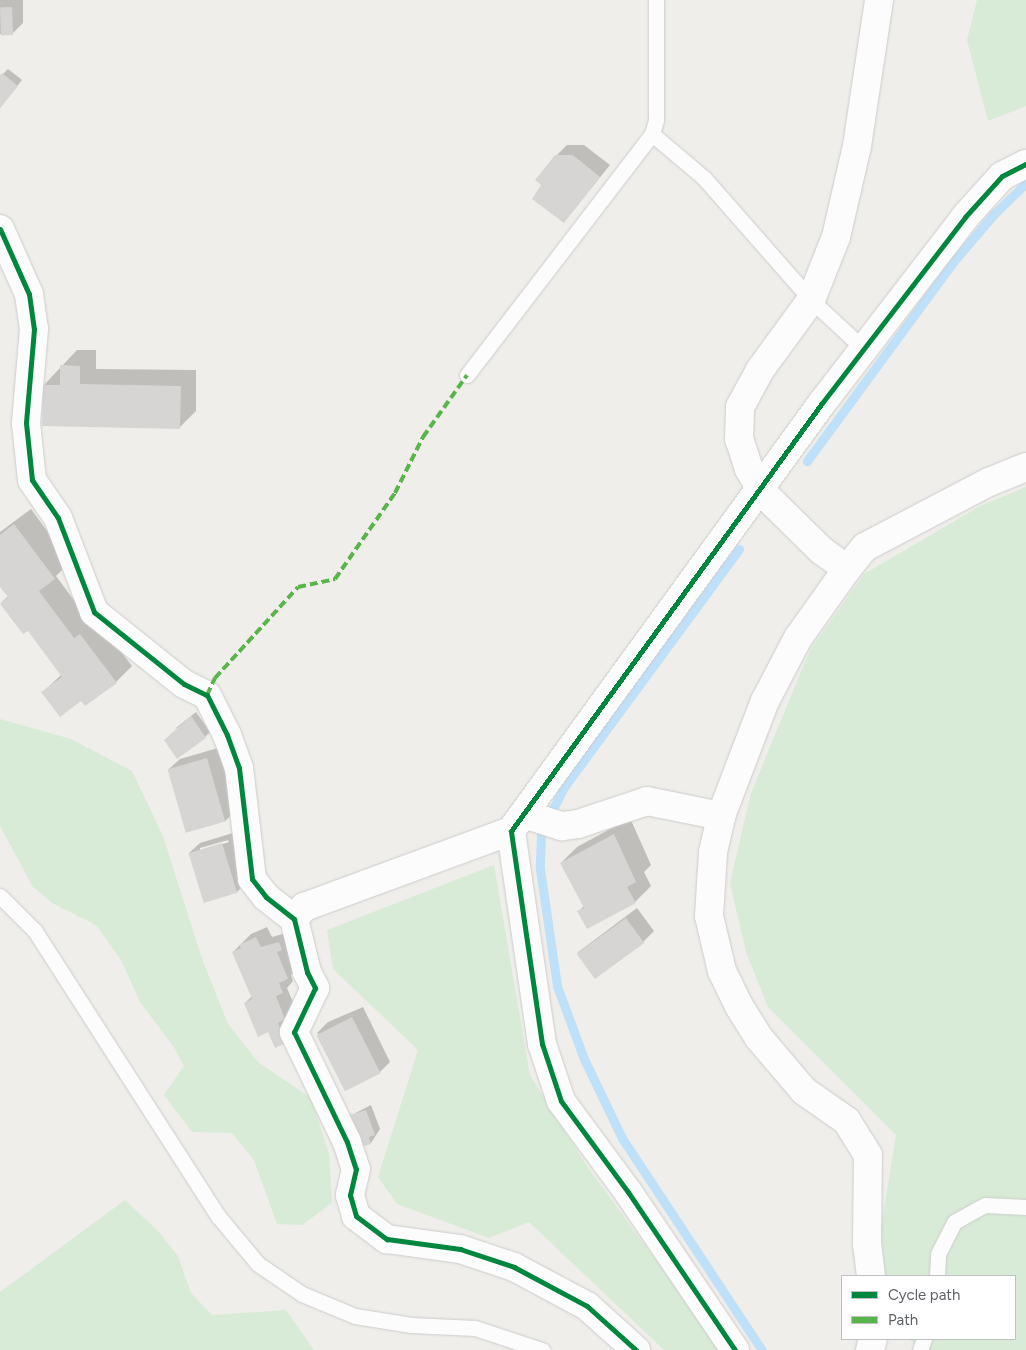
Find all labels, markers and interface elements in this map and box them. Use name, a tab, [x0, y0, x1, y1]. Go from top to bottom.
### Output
legend	[841, 1275, 1016, 1340]
text: Cycle path	[888, 1286, 960, 1304]
text: Path	[888, 1311, 918, 1329]

